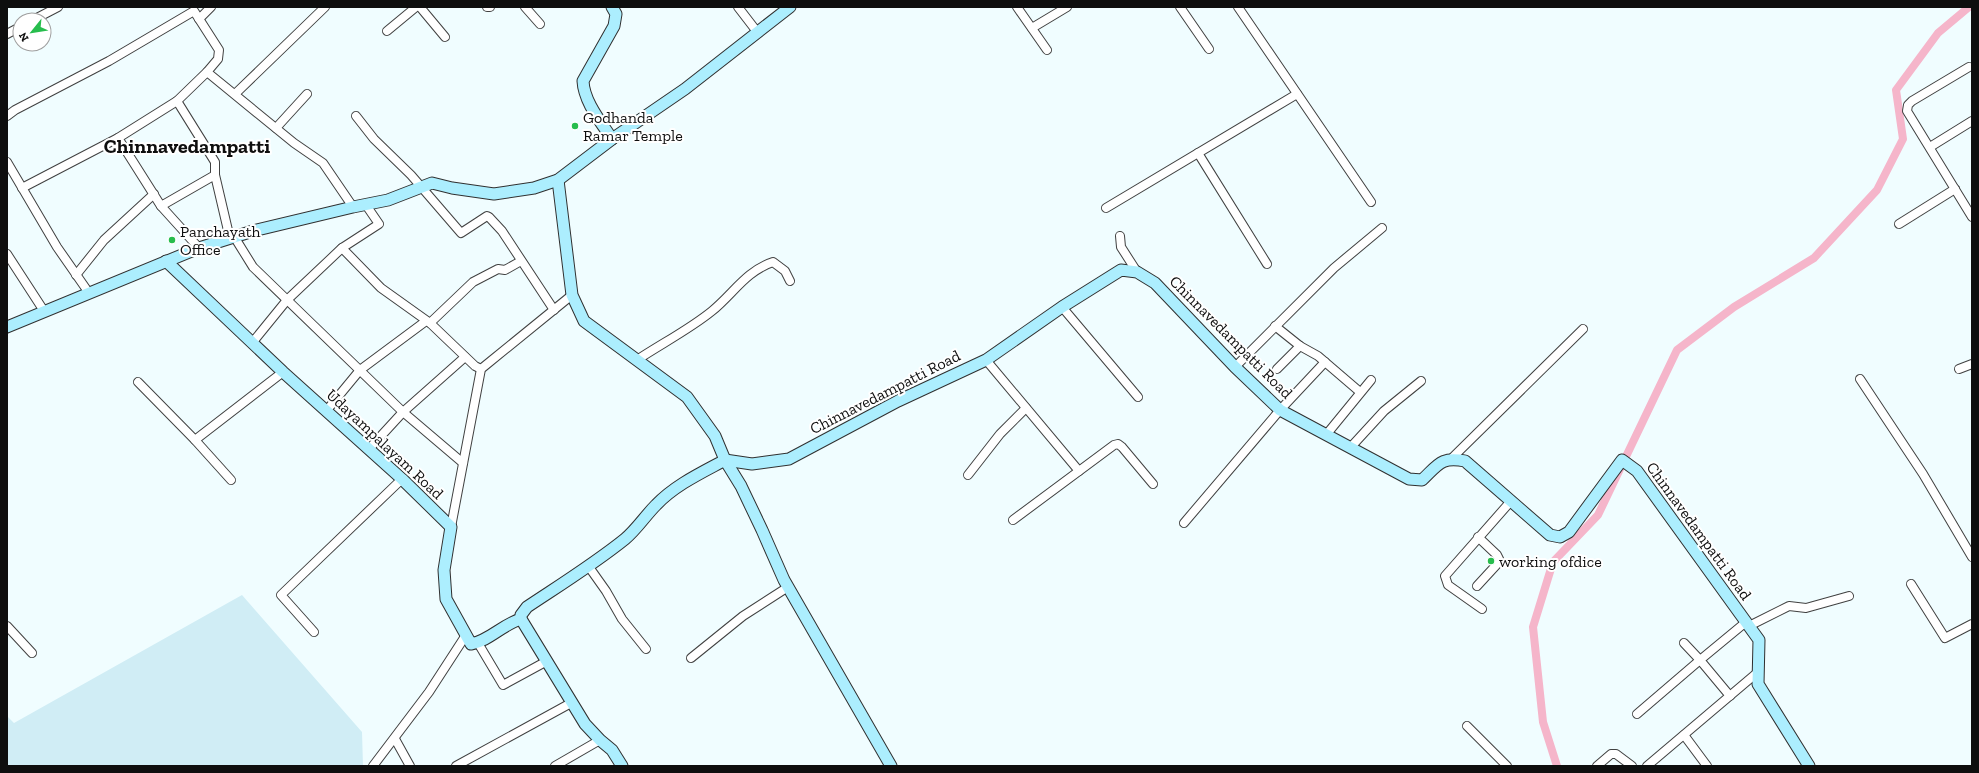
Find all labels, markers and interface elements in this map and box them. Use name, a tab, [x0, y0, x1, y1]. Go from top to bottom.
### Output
north arrow	[12, 12, 52, 52]
text: N	[16, 29, 31, 44]
place label: Godhanda Ramar Temple	[583, 108, 683, 145]
marker: Godhanda Ramar Temple	[570, 121, 580, 131]
district label: Chinnavedampatti	[104, 134, 270, 158]
place label: Panchayath Office	[180, 222, 261, 259]
marker: Panchayath Office	[167, 235, 177, 245]
street label: Chinnavedampatti Road	[1166, 272, 1297, 403]
street label: Chinnavedampatti Road	[807, 346, 964, 438]
street label: Udayampalayam Road	[323, 385, 448, 503]
street label: Chinnavedampatti Road	[1642, 458, 1756, 604]
place label: working ofdice	[1499, 552, 1602, 571]
marker: working ofdice	[1486, 556, 1496, 566]

